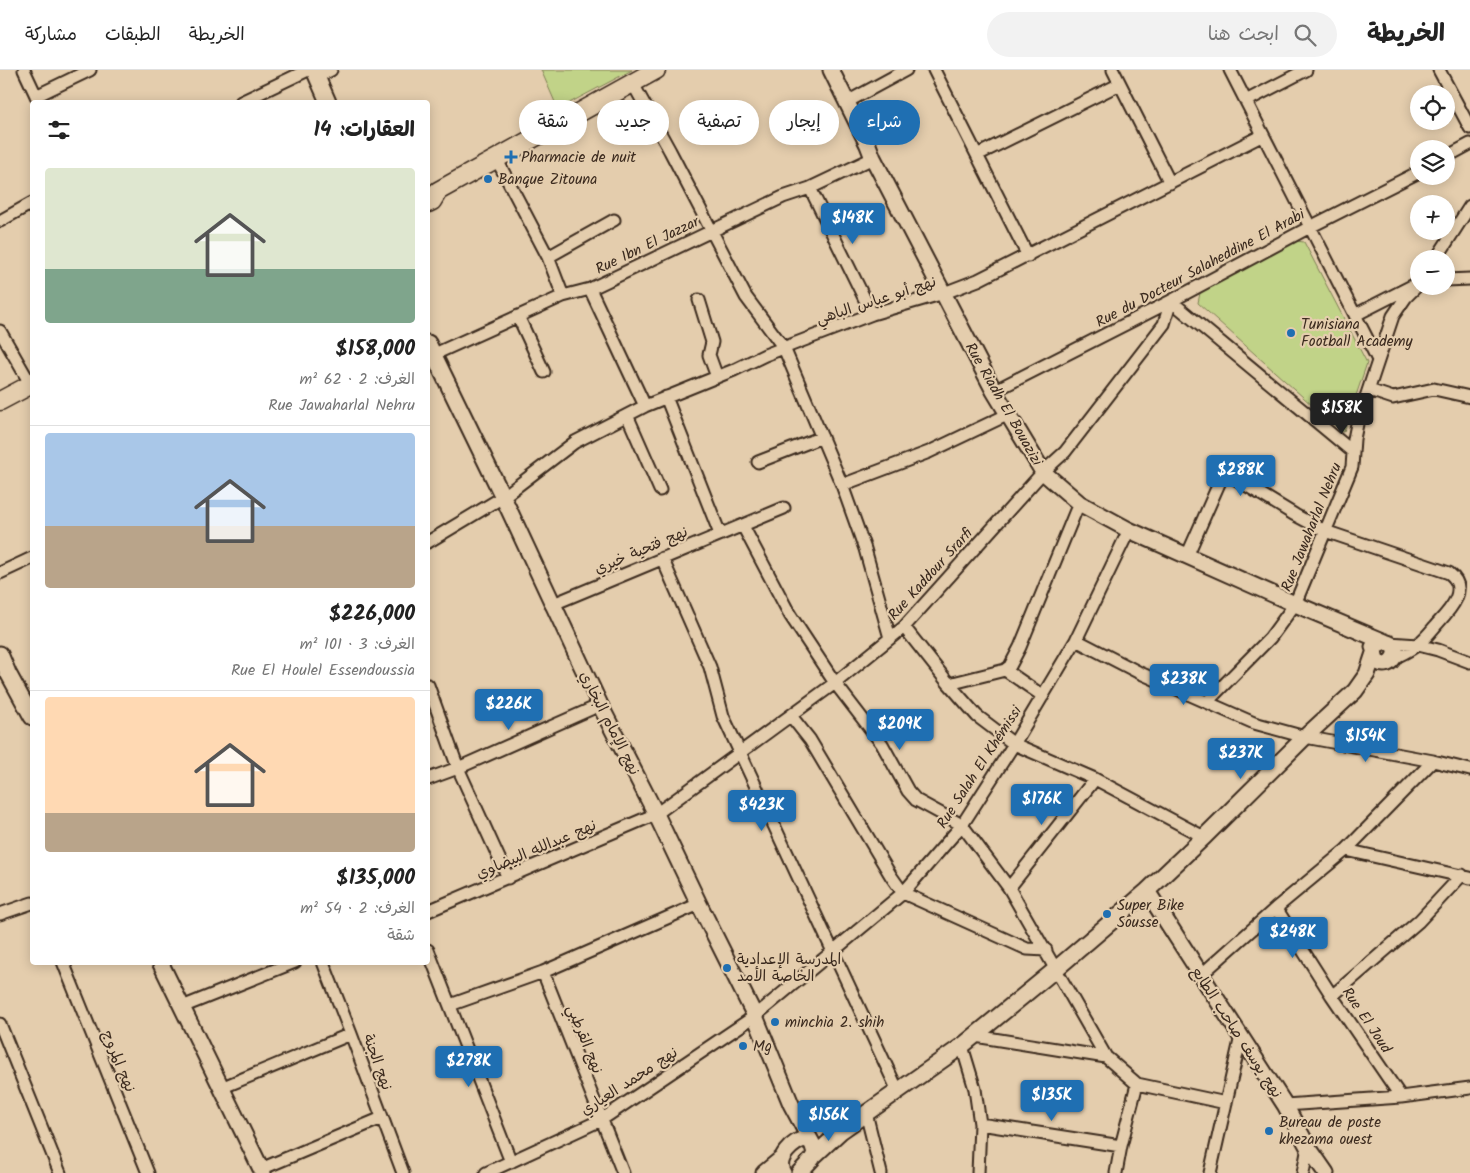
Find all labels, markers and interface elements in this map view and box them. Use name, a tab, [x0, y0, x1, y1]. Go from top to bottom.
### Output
search box	[987, 12, 1337, 57]
text: الخريطة	[1367, 15, 1445, 54]
text: ابحث هنا	[1208, 20, 1279, 50]
text: مشاركة	[25, 21, 77, 50]
text: الطبقات	[105, 21, 161, 50]
text: الخريطة	[189, 21, 245, 50]
icon: search	[1291, 21, 1319, 49]
map controls	[1410, 85, 1455, 295]
button: locate	[1410, 85, 1455, 130]
chip: شقة	[519, 100, 587, 145]
chip: جديد	[597, 100, 669, 145]
chip: تصفية	[679, 100, 759, 145]
chip: إيجار	[769, 100, 839, 145]
chip: شراء	[849, 100, 920, 145]
text: العقارات: 14	[314, 114, 415, 147]
icon: filters	[45, 116, 73, 144]
button: layers	[1410, 140, 1455, 185]
place label: Pharmacie de nuit	[521, 146, 636, 170]
marker: Pharmacie de nuit	[505, 151, 517, 163]
place label: Banque Zitouna	[498, 168, 597, 192]
marker: Banque Zitouna	[482, 173, 494, 185]
button: +	[1410, 195, 1455, 240]
icon: home	[185, 200, 275, 290]
pin: $148K	[818, 202, 888, 245]
street label: Rue du Docteur Salaheddine El Arabi	[1091, 203, 1311, 334]
text: $148K	[832, 206, 874, 231]
street label: Rue Ibn El Jazzar	[591, 210, 704, 281]
button: −	[1410, 250, 1455, 295]
street label: نهج أبو عباس الباهي	[813, 270, 940, 332]
place label: Tunisiana Football Academy	[1301, 313, 1414, 354]
marker: Tunisiana Football Academy	[1285, 327, 1297, 339]
text: $158,000	[335, 333, 415, 366]
street label: Rue Riadh El Bouazizi	[958, 338, 1049, 472]
text: الغرف: 2 · 62 m²	[300, 367, 415, 392]
pin: $158K	[1307, 392, 1377, 435]
text: Rue Jawaharlal Nehru	[268, 393, 415, 418]
text: $158K	[1321, 396, 1363, 421]
pin: $288K	[1206, 454, 1276, 497]
text: $288K	[1217, 458, 1265, 483]
street label: Rue Jawaharlal Nehru	[1275, 459, 1349, 596]
icon: home	[185, 466, 275, 556]
street label: نهج فتحية خيري	[591, 520, 692, 581]
street label: Rue Kaddour Srarfi	[883, 523, 979, 626]
text: $226,000	[329, 598, 415, 631]
text: الغرف: 3 · 101 m²	[300, 632, 415, 657]
text: Rue El Houlel Essendoussia	[231, 658, 415, 683]
pin: $238K	[1149, 664, 1219, 706]
street label: نهج الإمام البخاري	[572, 667, 646, 780]
text: $238K	[1161, 667, 1207, 692]
pin: $226K	[474, 688, 544, 731]
text: $226K	[486, 692, 532, 717]
street label: Rue Salah El Khémissi	[931, 700, 1029, 834]
pin: $209K	[865, 708, 935, 751]
text: $209K	[878, 712, 922, 737]
pin: $154K	[1331, 720, 1401, 763]
text: $154K	[1346, 724, 1386, 749]
icon: home	[185, 730, 275, 820]
pin: $237K	[1206, 738, 1276, 780]
text: $237K	[1219, 741, 1263, 766]
pin: $176K	[1007, 784, 1077, 826]
text: $176K	[1022, 787, 1062, 812]
pin: $423K	[727, 790, 797, 832]
text: $423K	[739, 793, 785, 818]
street label: نهج عبدالله البيضاوي	[472, 814, 600, 886]
text: $135,000	[336, 862, 415, 895]
place label: Super Bike Sousse	[1117, 894, 1184, 935]
text: الغرف: 2 · 54 m²	[300, 896, 415, 921]
marker: Super Bike Sousse	[1101, 908, 1113, 920]
pin: $248K	[1258, 916, 1328, 959]
text: $248K	[1270, 920, 1316, 945]
text: شقة	[387, 923, 415, 948]
place label: المدرسة الإعدادية الخاصة الأمد	[737, 948, 841, 989]
marker: المدرسة الإعدادية الخاصة الأمد	[721, 962, 733, 974]
street label: نهج يوسف صاحب الطابع	[1184, 962, 1288, 1103]
street label: Rue El Joud	[1335, 982, 1398, 1059]
street label: نهج القرطبي	[559, 1001, 609, 1078]
place label: minchia 2. shih	[785, 1011, 884, 1035]
marker: minchia 2. shih	[769, 1016, 781, 1028]
street label: نهج المروج	[95, 1027, 141, 1096]
street label: نهج الجنة	[356, 1031, 398, 1094]
place label: Mg	[753, 1035, 772, 1059]
marker: Mg	[737, 1040, 749, 1052]
street label: نهج محمد العياري	[576, 1041, 683, 1122]
pin: $278K	[434, 1046, 504, 1088]
text: $278K	[446, 1049, 492, 1074]
pin: $135K	[1017, 1080, 1087, 1122]
text: $135K	[1032, 1083, 1072, 1108]
pin: $156K	[794, 1100, 864, 1142]
text: $156K	[809, 1103, 849, 1128]
place label: Bureau de poste khezama ouest	[1279, 1111, 1381, 1152]
marker: Bureau de poste khezama ouest	[1263, 1125, 1275, 1137]

